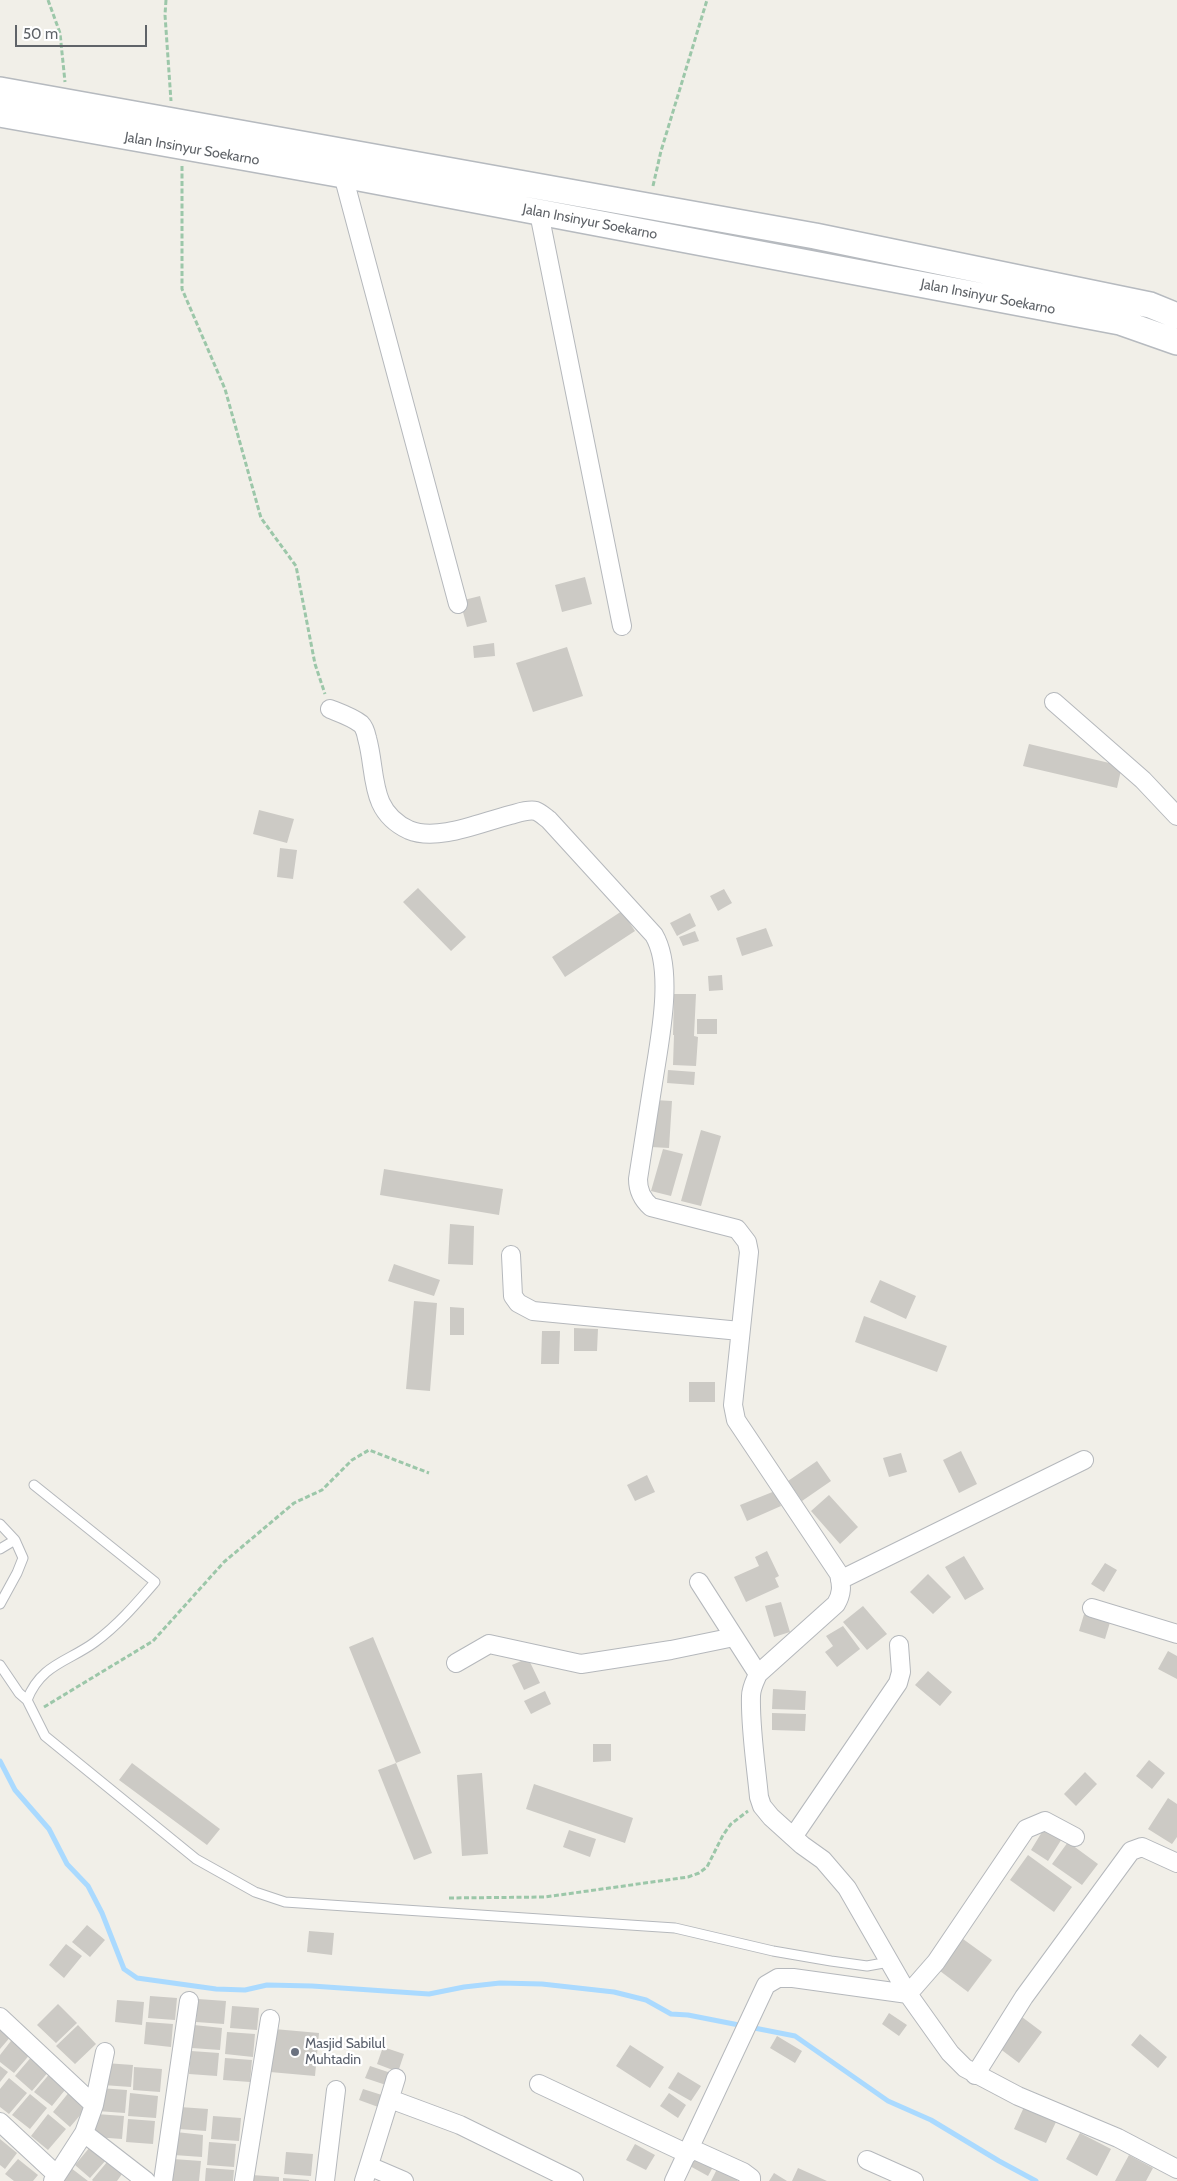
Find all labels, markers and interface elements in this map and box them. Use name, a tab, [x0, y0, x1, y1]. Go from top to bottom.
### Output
scale bar	[18, 15, 150, 47]
text: 50 m	[23, 25, 58, 43]
street label: Jalan Insinyur Soekarno	[123, 129, 261, 169]
street label: Jalan Insinyur Soekarno	[521, 201, 659, 243]
street label: Jalan Insinyur Soekarno	[919, 276, 1057, 318]
place label: Masjid Sabilul Muhtadin	[305, 2036, 385, 2068]
marker: Masjid Sabilul Muhtadin	[289, 2046, 301, 2058]

